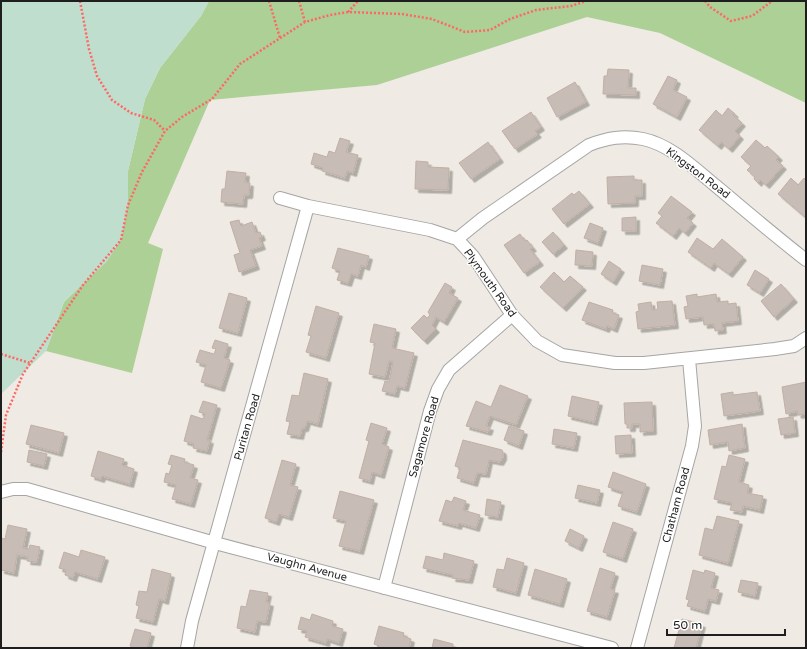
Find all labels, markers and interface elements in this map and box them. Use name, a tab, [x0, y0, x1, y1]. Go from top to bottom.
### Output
street label: Kingston Road	[663, 145, 733, 201]
street label: Plymouth Road	[461, 246, 519, 320]
street label: Puritan Road	[231, 392, 263, 462]
street label: Sagamore Road	[406, 395, 442, 479]
street label: Chatham Road	[660, 466, 692, 544]
street label: Vaughn Avenue	[266, 550, 348, 584]
scale bar	[667, 611, 785, 637]
text: 50 m	[673, 618, 702, 632]

